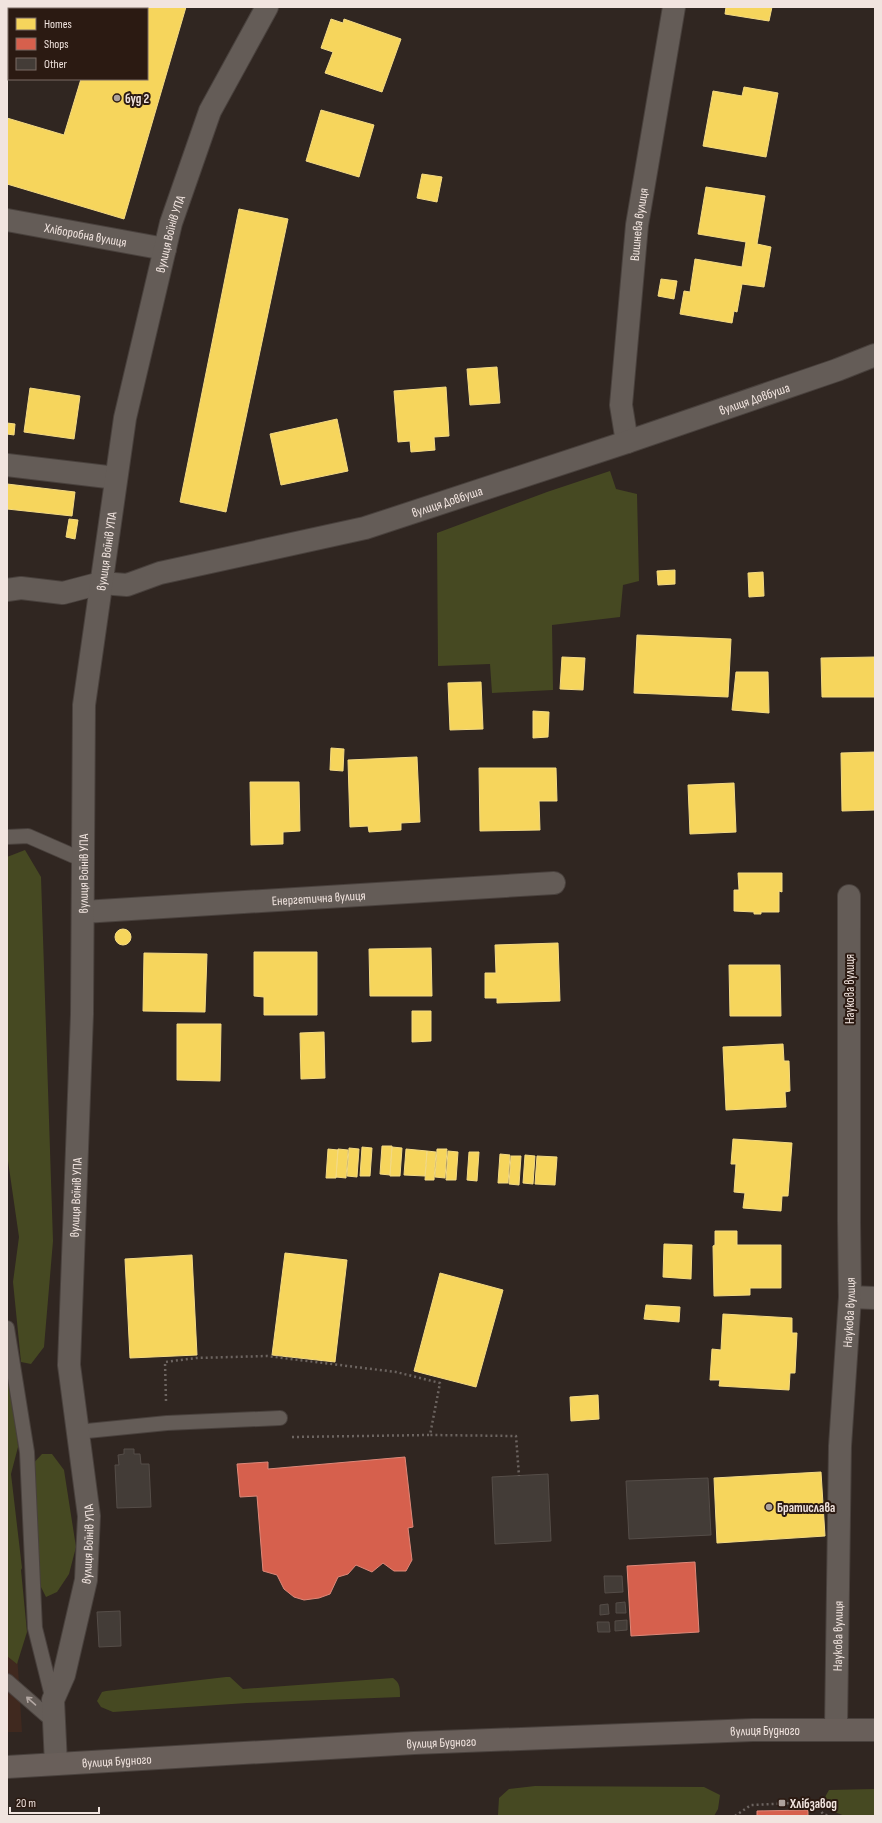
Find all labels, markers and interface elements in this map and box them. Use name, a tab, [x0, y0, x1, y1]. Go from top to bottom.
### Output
legend	[8, 8, 148, 80]
text: Homes	[44, 17, 72, 32]
text: Shops	[44, 37, 69, 52]
text: Other	[44, 57, 68, 72]
place label: буд 2	[125, 91, 149, 107]
marker: буд 2	[112, 93, 122, 103]
street label: Вишнева вулиця	[627, 187, 652, 262]
street label: вулиця Воїнів УПА	[153, 193, 189, 274]
street label: Хліборобна вулиця	[42, 220, 128, 251]
street label: вулиця Довбуша	[717, 380, 792, 419]
street label: вулиця Довбуша	[410, 483, 485, 521]
street label: вулиця Воїнів УПА	[93, 510, 121, 592]
street label: вулиця Воїнів УПА	[76, 833, 92, 913]
street label: Енергетична вулиця	[271, 888, 366, 909]
street label: Наукова вулиця	[842, 954, 858, 1024]
street label: вулиця Воїнів УПА	[67, 1157, 86, 1238]
street label: Наукова вулиця	[840, 1277, 859, 1348]
place label: Братислава	[777, 1500, 835, 1516]
marker: Братислава	[764, 1502, 774, 1512]
street label: вулиця Воїнів УПА	[78, 1503, 98, 1586]
street label: Наукова вулиця	[830, 1601, 847, 1671]
one-way arrow	[25, 1697, 36, 1706]
street label: вулиця Будного	[730, 1723, 800, 1740]
street label: вулиця Будного	[406, 1734, 477, 1752]
street label: вулиця Будного	[82, 1751, 152, 1772]
scale bar	[10, 1789, 99, 1815]
text: 20 m	[16, 1796, 36, 1811]
place label: Хлібзавод	[789, 1796, 837, 1812]
marker: Хлібзавод	[777, 1798, 787, 1808]

